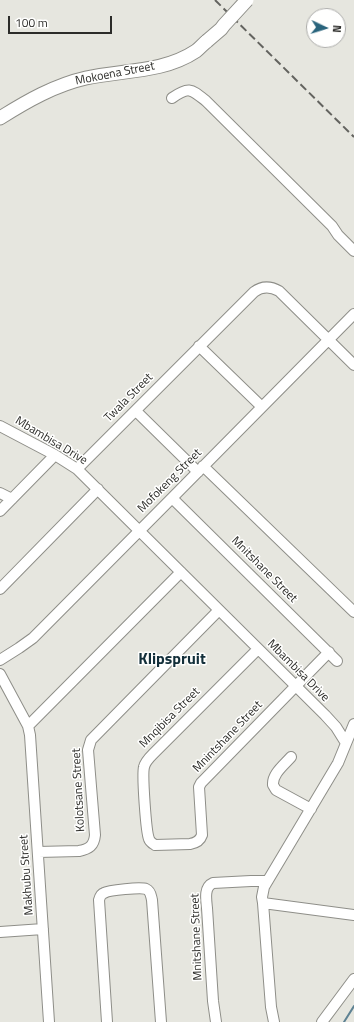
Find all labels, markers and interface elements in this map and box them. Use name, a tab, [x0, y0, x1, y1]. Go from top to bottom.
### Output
scale bar	[10, 8, 114, 34]
north arrow	[306, 8, 346, 48]
text: 100 m	[15, 13, 48, 32]
text: N	[329, 24, 345, 33]
street label: Mokoena Street	[74, 59, 156, 89]
street label: Twala Street	[102, 371, 156, 425]
street label: Mbambisa Drive	[12, 414, 90, 468]
street label: Mofokeng Street	[135, 446, 205, 516]
street label: Mnitshane Street	[228, 534, 300, 606]
street label: Mbambisa Drive	[264, 637, 332, 705]
district label: Klipspruit	[138, 650, 206, 670]
street label: Mnqibisa Street	[137, 685, 203, 751]
street label: Mnintshane Street	[190, 698, 266, 776]
street label: Kolotsane Street	[70, 748, 88, 832]
street label: Makhubu Street	[17, 834, 37, 916]
street label: Mnitshane Street	[188, 893, 206, 981]

